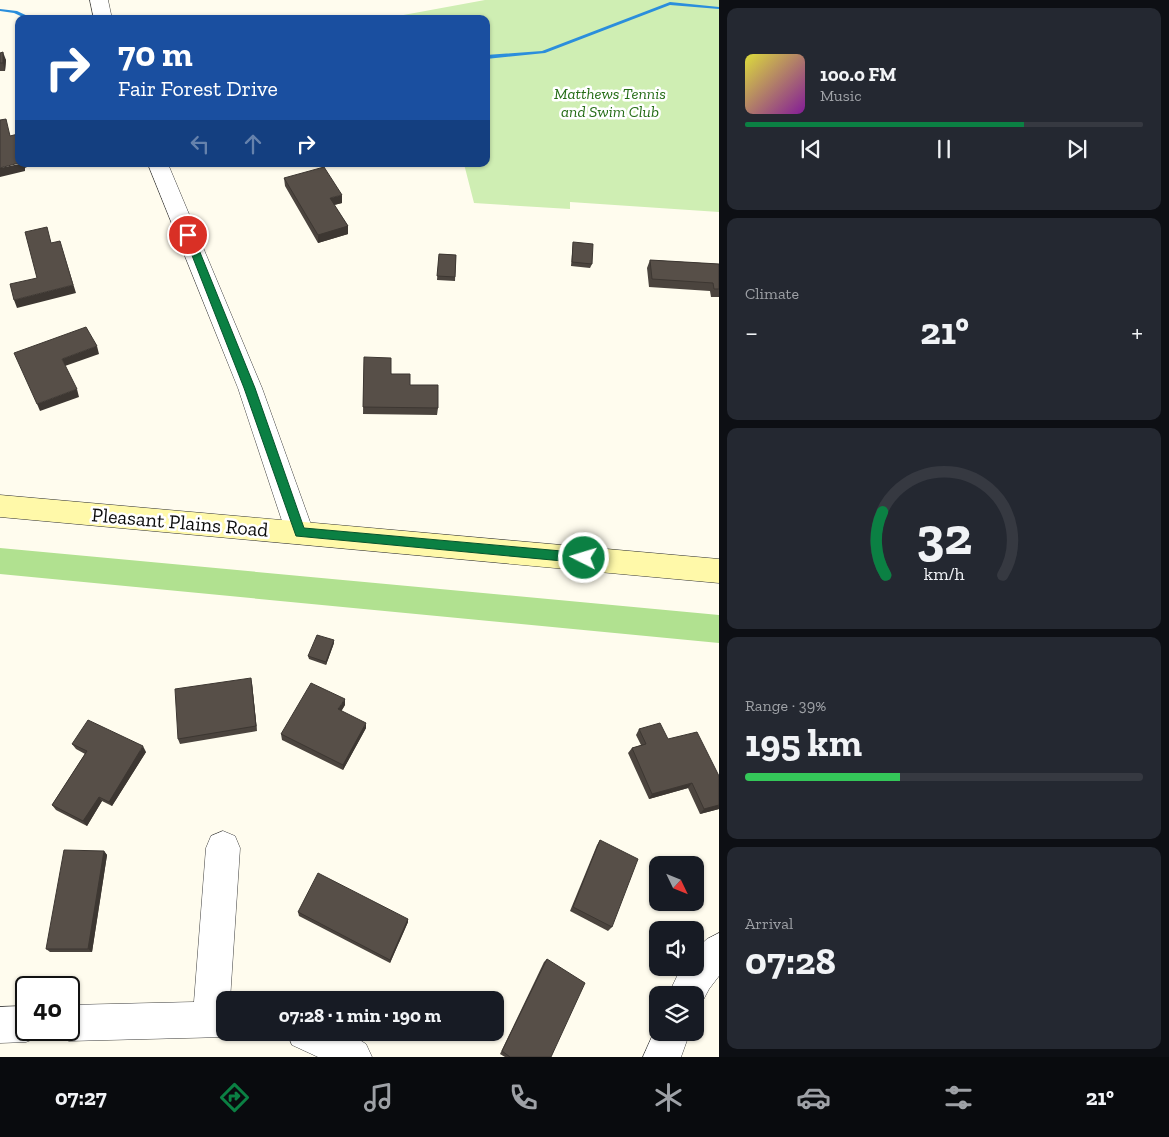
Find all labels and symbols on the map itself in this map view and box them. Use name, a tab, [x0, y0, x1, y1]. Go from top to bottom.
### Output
park label: Matthews Tennis and Swim Club	[554, 84, 666, 121]
pin	[167, 214, 209, 256]
street label: Pleasant Plains Road	[91, 502, 269, 542]
position arrow	[557, 531, 609, 583]
north arrow	[649, 856, 704, 911]
speed limit sign: 40	[15, 976, 80, 1041]

